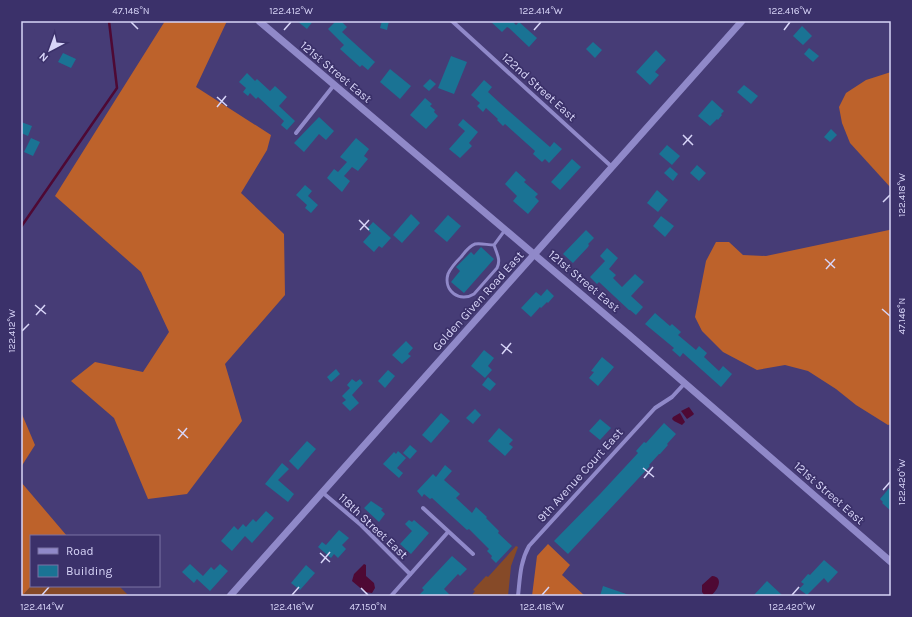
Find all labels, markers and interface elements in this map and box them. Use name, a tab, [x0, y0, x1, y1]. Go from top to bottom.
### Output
text: 47.148°N	[112, 5, 150, 17]
text: 122.412°W	[269, 5, 313, 17]
text: 122.414°W	[519, 5, 563, 17]
text: 122.416°W	[768, 5, 812, 17]
north arrow	[30, 30, 70, 70]
street label: 121st Street East	[298, 38, 375, 106]
text: N	[37, 50, 51, 65]
street label: 122nd Street East	[499, 50, 579, 124]
text: 122.418°W	[896, 173, 908, 217]
street label: 121st Street East	[546, 247, 623, 315]
street label: Golden Given Road East	[430, 248, 527, 354]
text: 47.146°N	[896, 298, 908, 334]
text: 122.412°W	[6, 309, 18, 353]
street label: 9th Avenue Court East	[534, 425, 626, 525]
street label: 121st Street East	[791, 459, 867, 528]
text: 122.420°W	[896, 459, 908, 505]
street label: 118th Street East	[335, 490, 411, 562]
legend	[30, 535, 160, 587]
text: Road	[66, 544, 94, 558]
text: Building	[66, 564, 113, 578]
text: 122.414°W	[20, 601, 64, 613]
text: 122.416°W	[270, 601, 314, 613]
text: 47.150°N	[349, 601, 387, 613]
text: 122.418°W	[520, 601, 564, 613]
text: 122.420°W	[769, 601, 815, 613]

